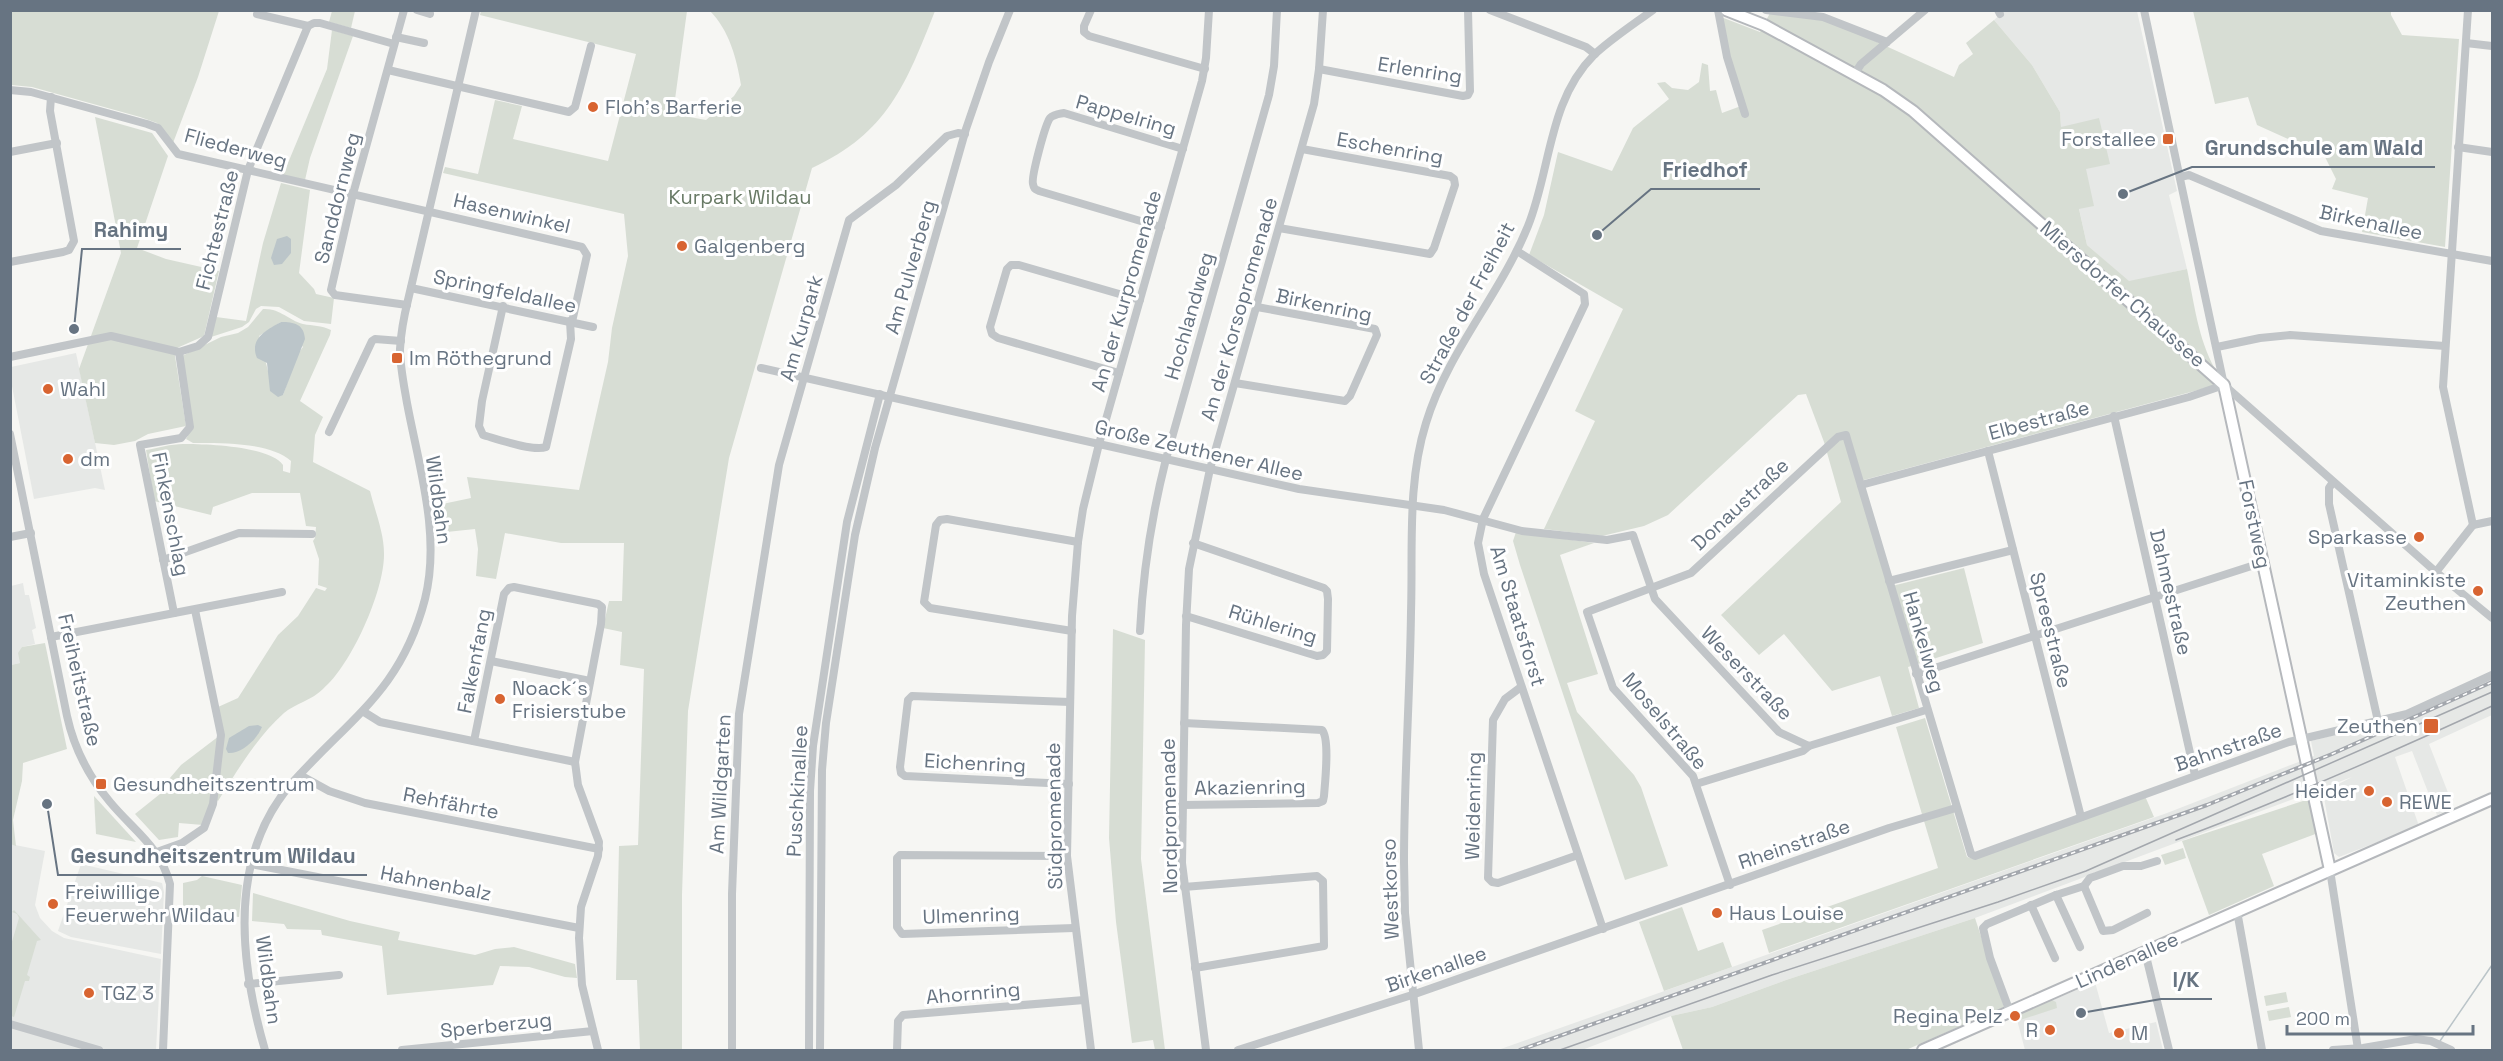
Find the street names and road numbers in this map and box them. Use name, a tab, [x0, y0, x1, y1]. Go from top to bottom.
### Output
street label: Erlenring	[1376, 50, 1464, 90]
street label: Pappelring	[1073, 88, 1179, 142]
street label: Fliederweg	[182, 122, 290, 174]
street label: Eschenring	[1335, 126, 1445, 170]
street label: Sanddornweg	[308, 130, 366, 266]
street label: Fichtestraße	[190, 167, 244, 293]
street label: Hasenwinkel	[451, 187, 573, 239]
street label: An der Kurpromenade	[1085, 187, 1167, 395]
street label: An der Korsopromenade	[1195, 194, 1283, 424]
street label: Am Pulverberg	[878, 197, 942, 337]
street label: Birkenallee	[2317, 198, 2425, 246]
street label: Miersdorfer Chaussee	[2035, 215, 2211, 373]
street label: Straße der Freiheit	[1413, 217, 1521, 389]
street label: Hochlandweg	[1158, 249, 1220, 383]
street label: Springfeldallee	[431, 263, 579, 319]
street label: Am Kurpark	[773, 272, 829, 384]
street label: Birkenring	[1274, 282, 1374, 328]
street label: Elbestraße	[1986, 394, 2092, 446]
street label: Große Zeuthener Allee	[1092, 413, 1306, 487]
street label: Finkenschlag	[146, 450, 196, 578]
street label: Donaustraße	[1686, 452, 1794, 556]
street label: Wildbahn	[420, 454, 458, 546]
street label: Forstweg	[2233, 477, 2277, 571]
street label: Dahmestraße	[2144, 526, 2198, 658]
street label: Am Staatsforst	[1484, 542, 1552, 690]
street label: Spreestraße	[2024, 569, 2078, 691]
street label: Hankelweg	[1897, 588, 1951, 696]
street label: Rühlering	[1225, 598, 1321, 650]
street label: Falkenfang	[451, 606, 497, 716]
street label: Freiheitstraße	[52, 611, 108, 749]
street label: Weserstraße	[1695, 620, 1799, 726]
street label: Moselstraße	[1617, 667, 1713, 775]
street label: Am Wildgarten	[703, 714, 737, 854]
street label: Bahnstraße	[2171, 716, 2285, 778]
street label: Puschkinallee	[781, 724, 813, 858]
street label: Nordpromenade	[1155, 738, 1183, 894]
street label: Südpromenade	[1040, 742, 1068, 890]
street label: Eichenring	[923, 747, 1027, 779]
street label: Weidenring	[1459, 752, 1487, 860]
street label: Akazienring	[1194, 773, 1306, 801]
street label: Rehfährte	[401, 781, 501, 825]
street label: Rheinstraße	[1735, 813, 1853, 875]
street label: Westkorso	[1375, 838, 1405, 940]
street label: Hahnenbalz	[378, 859, 494, 907]
street label: Ulmenring	[922, 900, 1020, 930]
street label: Lindenallee	[2071, 926, 2183, 994]
street label: Wildbahn	[250, 934, 288, 1026]
street label: Birkenallee	[1382, 940, 1490, 998]
street label: Ahornring	[925, 976, 1021, 1010]
street label: Sperberzug	[439, 1006, 553, 1044]

